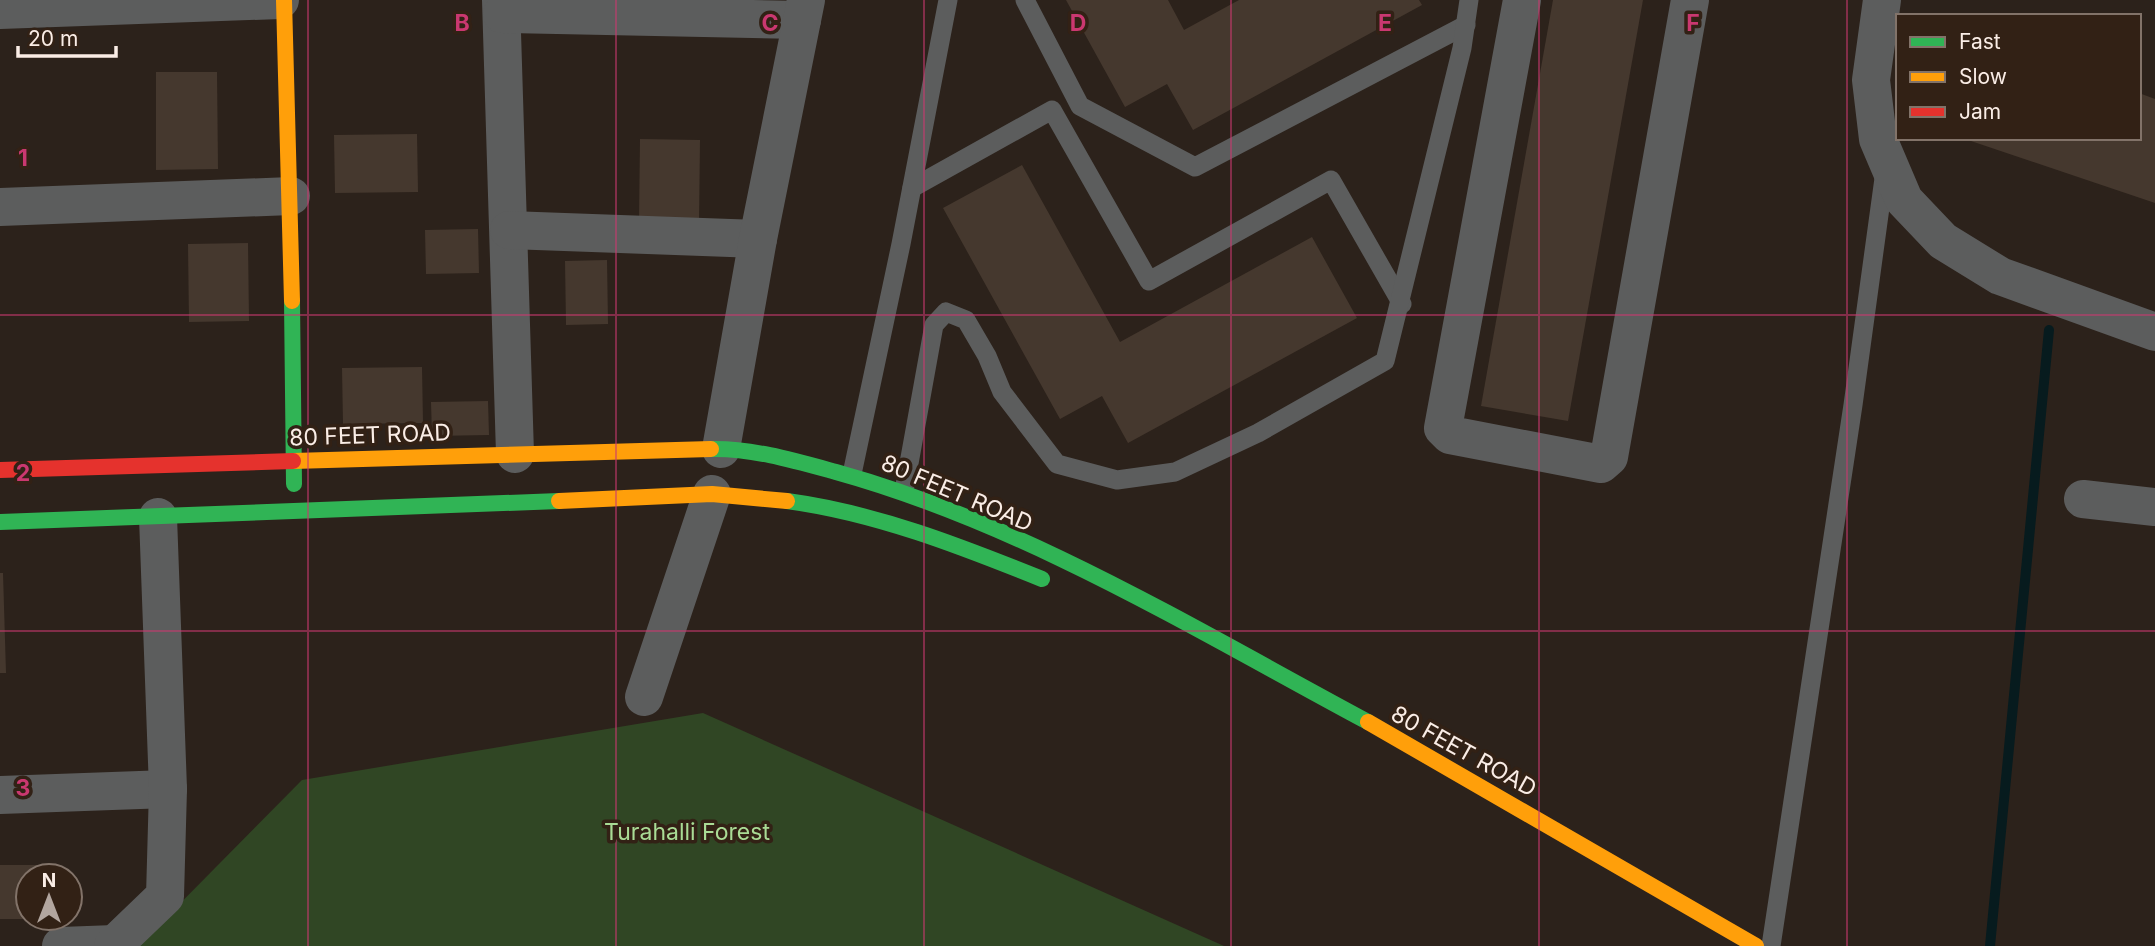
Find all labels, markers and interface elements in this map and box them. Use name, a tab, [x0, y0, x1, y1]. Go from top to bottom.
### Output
text: B	[454, 9, 470, 37]
text: C	[761, 9, 779, 37]
text: D	[1070, 9, 1086, 37]
text: E	[1378, 9, 1392, 37]
text: F	[1686, 9, 1700, 37]
scale bar	[18, 14, 116, 58]
legend	[1896, 14, 2141, 140]
text: 20 m	[28, 26, 78, 51]
text: Fast	[1959, 29, 2001, 54]
text: Slow	[1959, 64, 2007, 89]
text: Jam	[1959, 99, 2001, 124]
text: 1	[18, 144, 28, 172]
street label: 80 FEET ROAD	[289, 418, 451, 452]
street label: 80 FEET ROAD	[877, 448, 1037, 538]
text: 2	[16, 459, 30, 487]
street label: 80 FEET ROAD	[1386, 700, 1542, 802]
text: 3	[16, 774, 30, 802]
park label: Turahalli Forest	[604, 818, 770, 846]
north arrow	[14, 862, 84, 932]
text: N	[42, 869, 56, 892]

